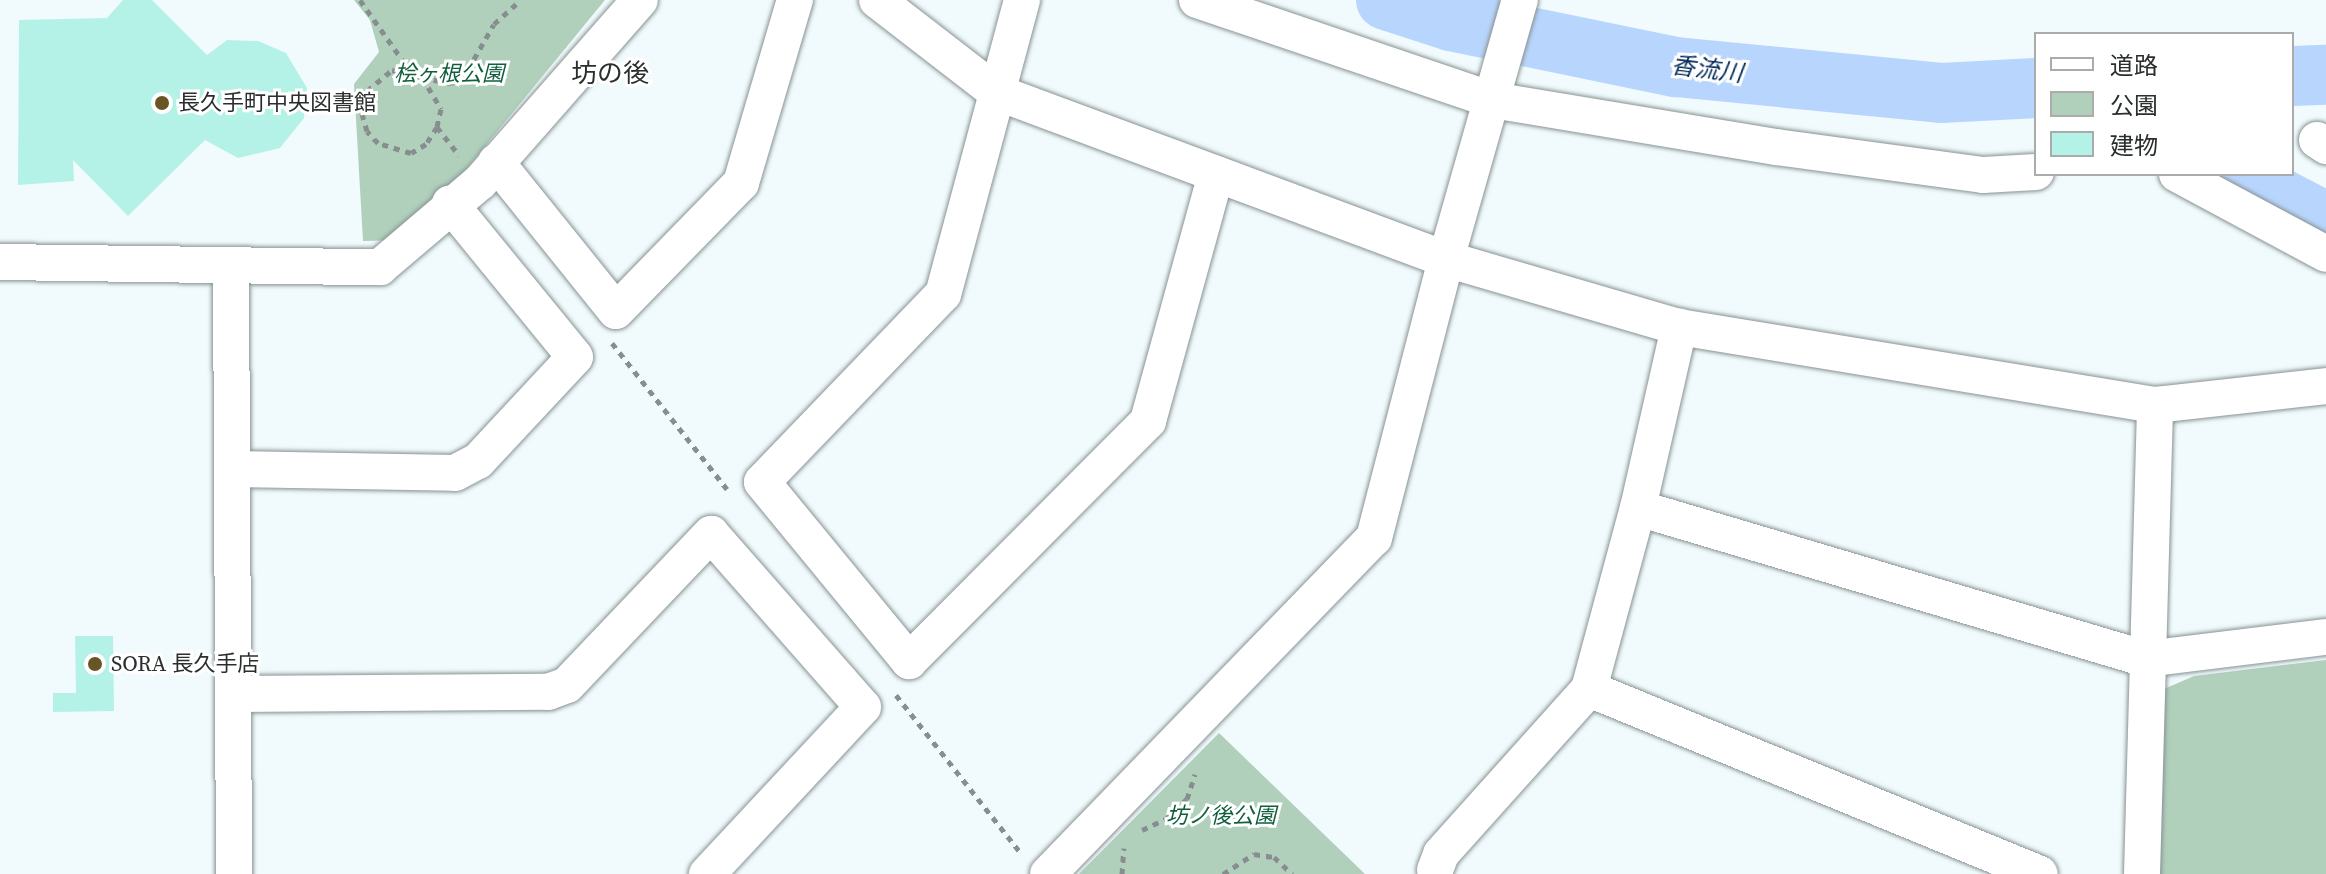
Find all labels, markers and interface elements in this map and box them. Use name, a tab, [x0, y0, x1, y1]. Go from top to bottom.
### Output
legend	[2034, 32, 2294, 176]
text: 道路	[2110, 49, 2158, 82]
water label: 香流川	[1670, 50, 1744, 88]
district label: 坊の後	[571, 58, 649, 90]
park label: 桧ヶ根公園	[394, 61, 504, 87]
text: 公園	[2110, 89, 2158, 122]
place label: 長久手町中央図書館	[178, 90, 376, 116]
marker: 長久手町中央図書館	[153, 94, 171, 112]
text: 建物	[2110, 129, 2158, 162]
place label: SORA 長久手店	[111, 651, 260, 677]
marker: SORA 長久手店	[86, 655, 104, 673]
park label: 坊ノ後公園	[1166, 803, 1276, 829]

